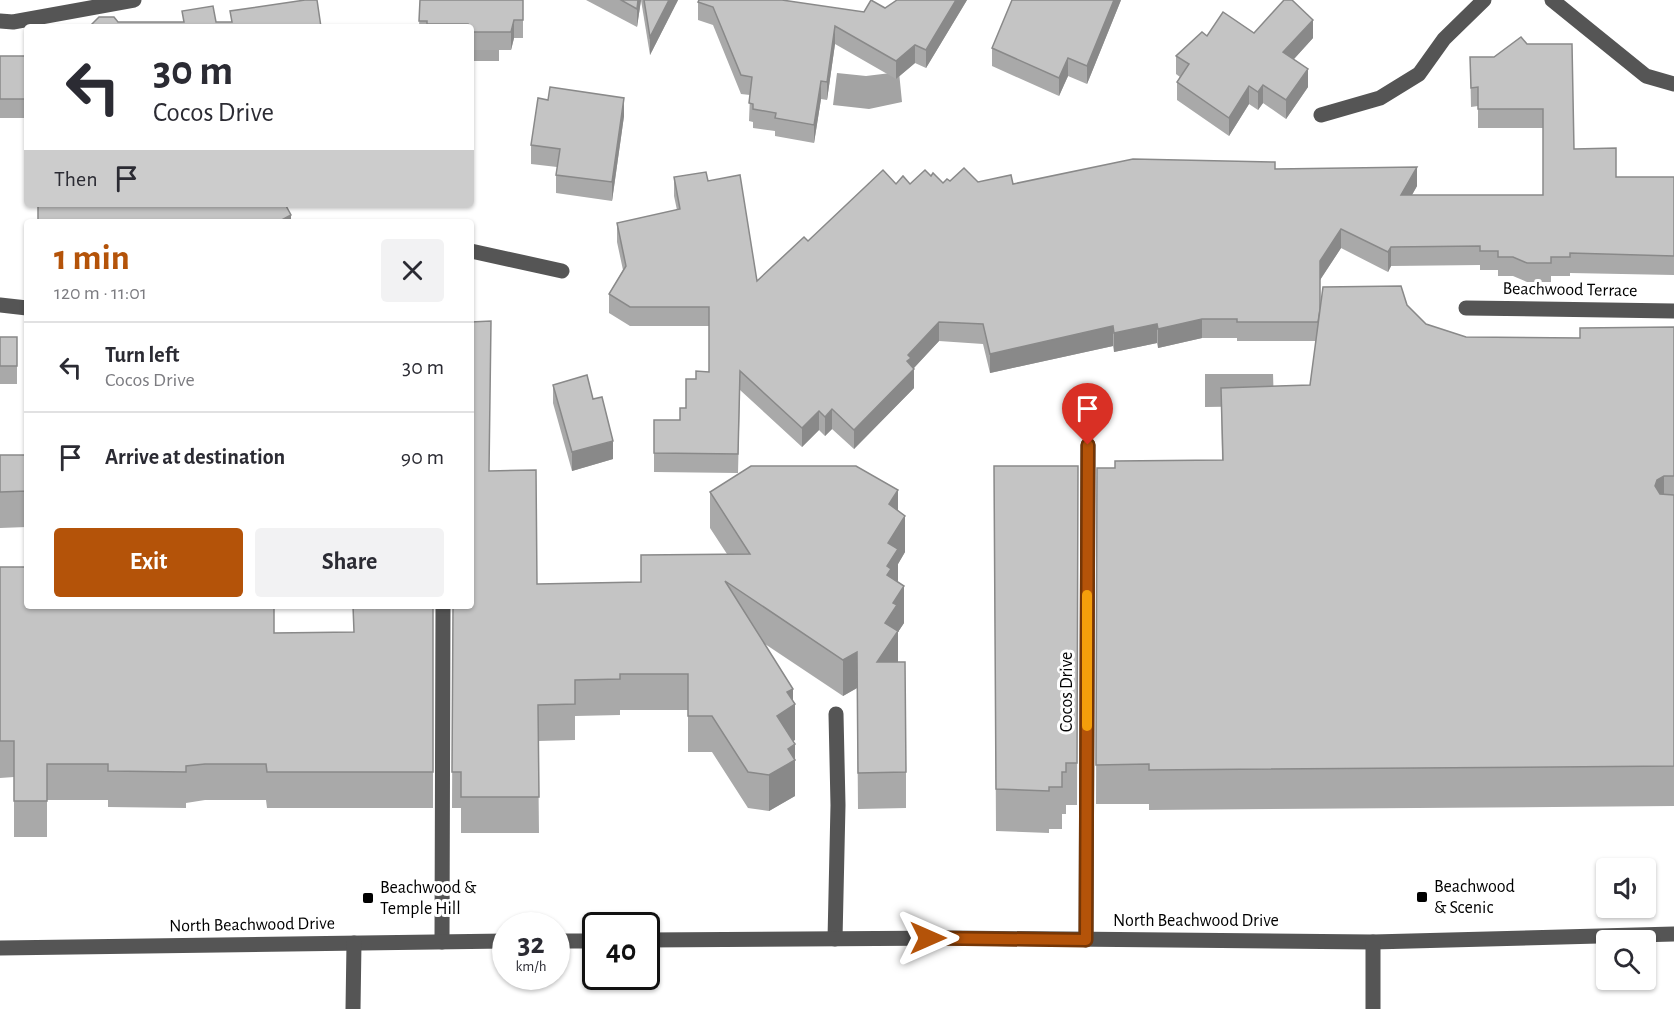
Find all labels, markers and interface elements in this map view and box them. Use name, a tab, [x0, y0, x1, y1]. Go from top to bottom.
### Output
icon: left	[54, 48, 132, 126]
text: 30 m	[153, 50, 233, 92]
text: Cocos Drive	[153, 99, 274, 126]
icon: arrive	[110, 162, 143, 195]
text: Then	[54, 168, 98, 190]
button: close	[381, 239, 444, 302]
text: 1 min	[54, 240, 130, 276]
street label: Beachwood Terrace	[1502, 280, 1638, 300]
text: 120 m · 11:01	[54, 283, 147, 303]
text: Turn left	[105, 344, 179, 366]
icon: left	[54, 351, 87, 384]
text: 30 m	[402, 356, 444, 378]
text: Cocos Drive	[105, 370, 195, 390]
pin	[1062, 383, 1113, 445]
icon: arrive	[1071, 392, 1104, 425]
icon: arrive	[54, 441, 87, 474]
text: Arrive at destination	[105, 446, 285, 468]
text: 90 m	[401, 446, 444, 468]
button: Exit	[54, 528, 243, 597]
button: Share	[255, 528, 444, 597]
street label: Cocos Drive	[1058, 652, 1076, 732]
map controls	[1596, 858, 1656, 990]
button: sound	[1596, 858, 1656, 918]
place label: Beachwood & Scenic	[1434, 878, 1515, 917]
place label: Beachwood & Temple Hill	[380, 879, 477, 918]
marker: Beachwood & Scenic	[1415, 890, 1429, 904]
marker: Beachwood & Temple Hill	[361, 891, 375, 905]
position arrow	[896, 906, 960, 970]
speed limit sign: 40	[582, 912, 660, 990]
street label: North Beachwood Drive	[1113, 912, 1279, 930]
street label: North Beachwood Drive	[169, 915, 335, 935]
text: 32	[517, 929, 545, 959]
button: search	[1596, 930, 1656, 990]
text: km/h	[516, 959, 546, 974]

